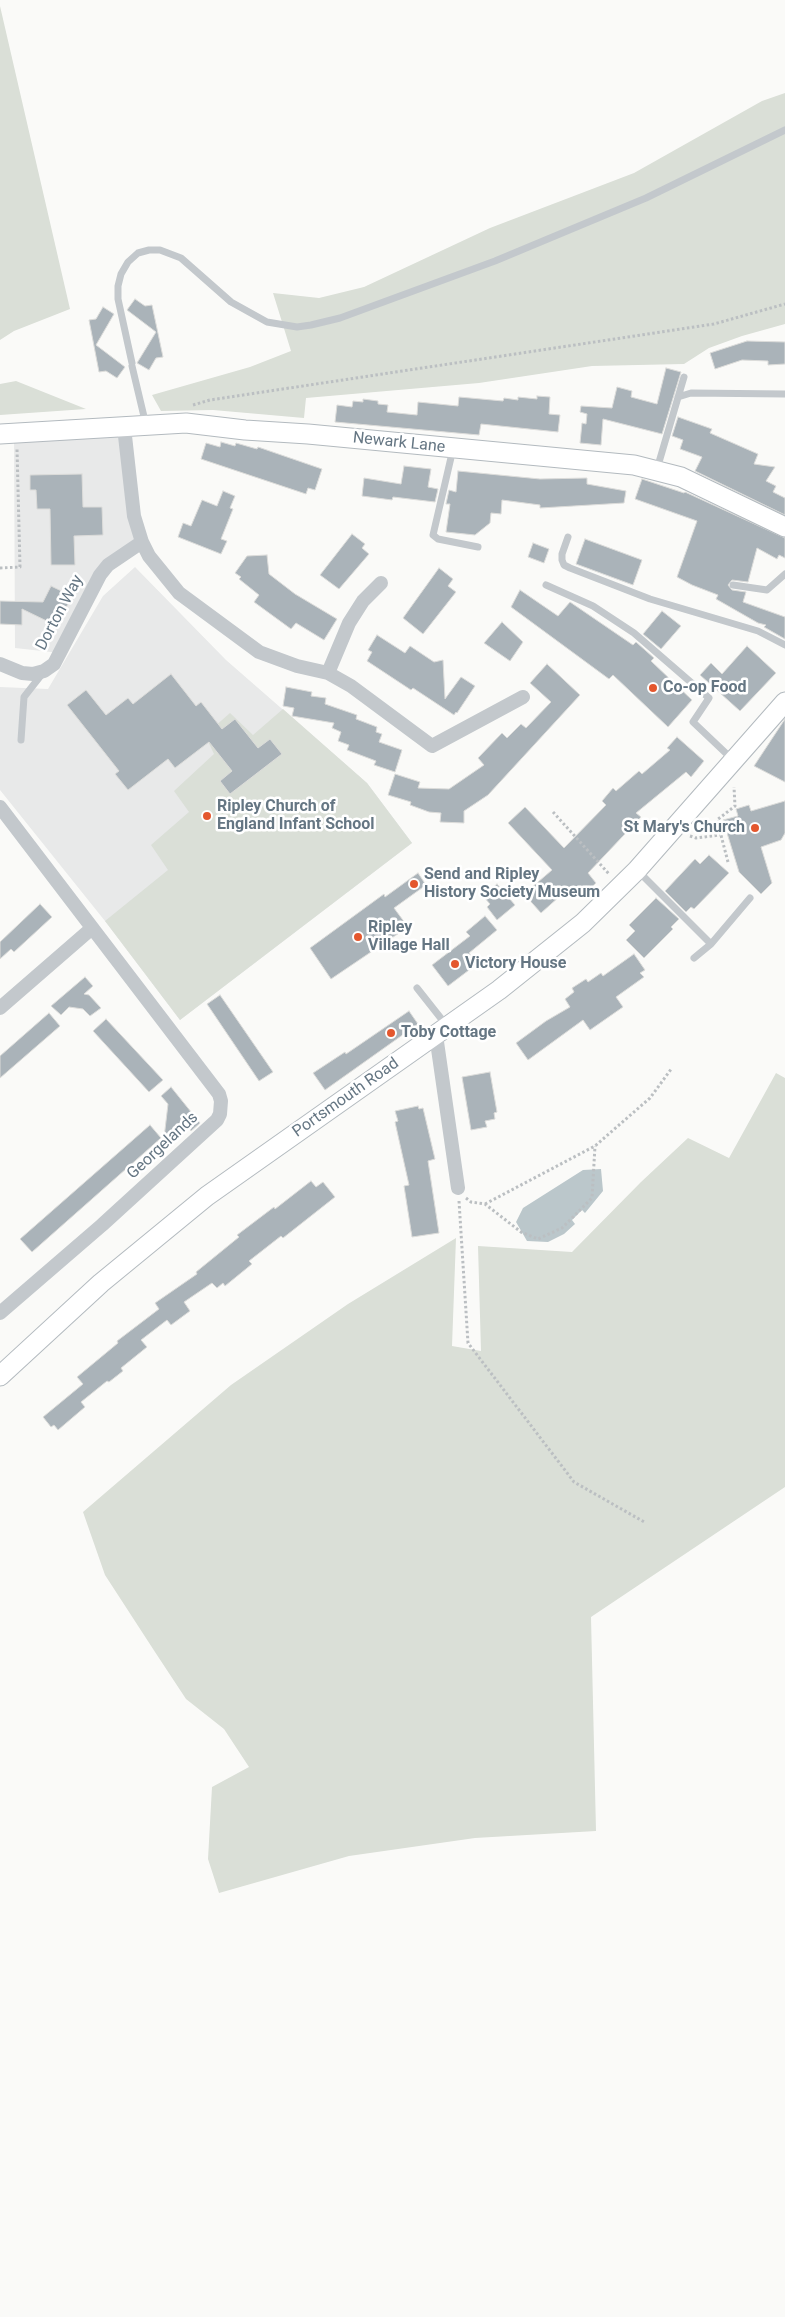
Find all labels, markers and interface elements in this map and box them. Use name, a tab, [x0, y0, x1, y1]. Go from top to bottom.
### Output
street label: Newark Lane	[352, 429, 446, 457]
street label: Dorton Way	[32, 572, 88, 654]
place label: Co-op Food	[663, 678, 746, 698]
marker: Co-op Food	[647, 682, 659, 694]
place label: Ripley Church of England Infant School	[217, 797, 375, 835]
marker: Ripley Church of England Infant School	[201, 810, 213, 822]
place label: St Mary's Church	[624, 818, 745, 838]
marker: St Mary's Church	[749, 822, 761, 834]
place label: Send and Ripley History Society Museum	[424, 865, 600, 903]
marker: Send and Ripley History Society Museum	[408, 878, 420, 890]
place label: Ripley Village Hall	[368, 918, 450, 956]
marker: Ripley Village Hall	[352, 931, 364, 943]
place label: Victory House	[465, 954, 566, 974]
marker: Victory House	[449, 958, 461, 970]
place label: Toby Cottage	[401, 1023, 496, 1043]
marker: Toby Cottage	[385, 1027, 397, 1039]
street label: Portsmouth Road	[289, 1054, 403, 1142]
street label: Georgelands	[124, 1108, 202, 1184]

